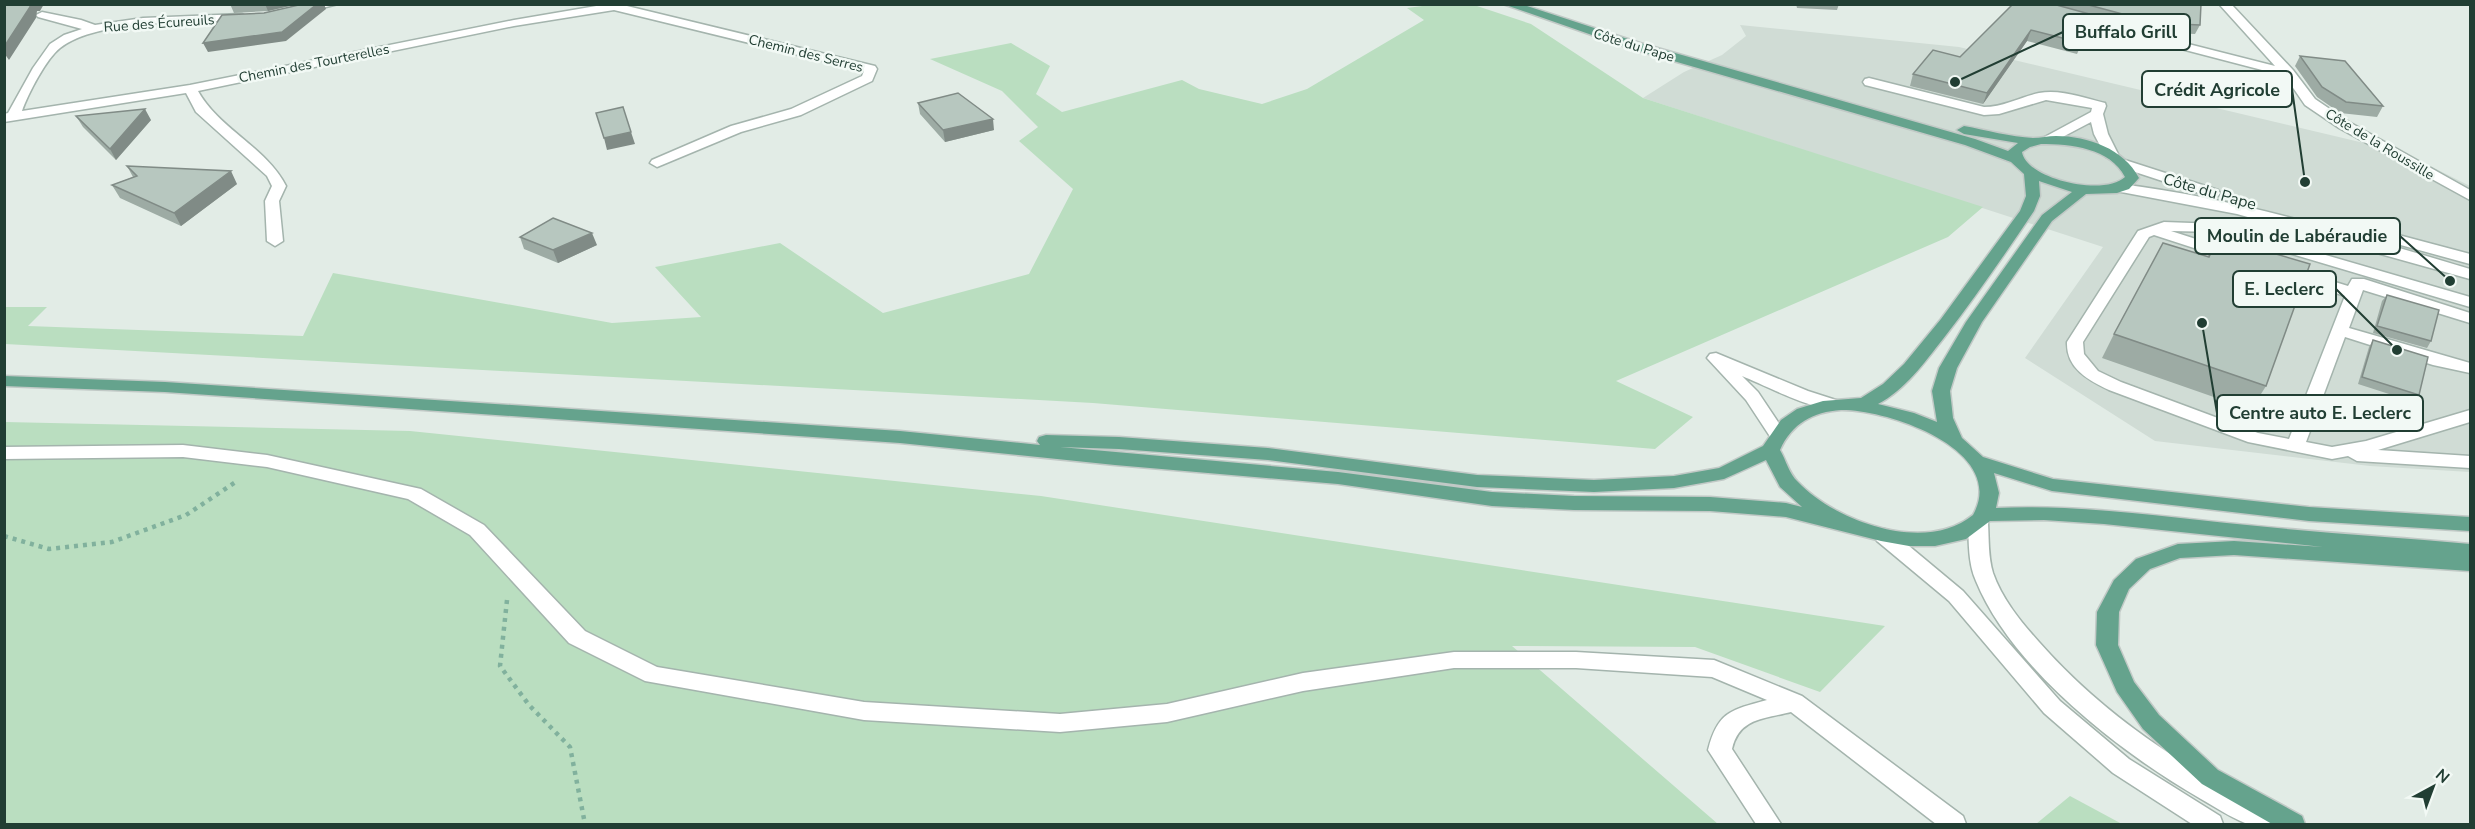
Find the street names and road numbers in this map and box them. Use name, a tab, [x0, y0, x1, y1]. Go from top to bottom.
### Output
street label: Rue des Écureuils	[103, 10, 215, 37]
street label: Côte du Pape	[1591, 24, 1677, 67]
street label: Chemin des Serres	[746, 30, 866, 77]
street label: Chemin des Tourterelles	[237, 40, 391, 87]
street label: Côte de la Roussille	[2322, 104, 2438, 185]
street label: Côte du Pape	[2161, 168, 2259, 216]

